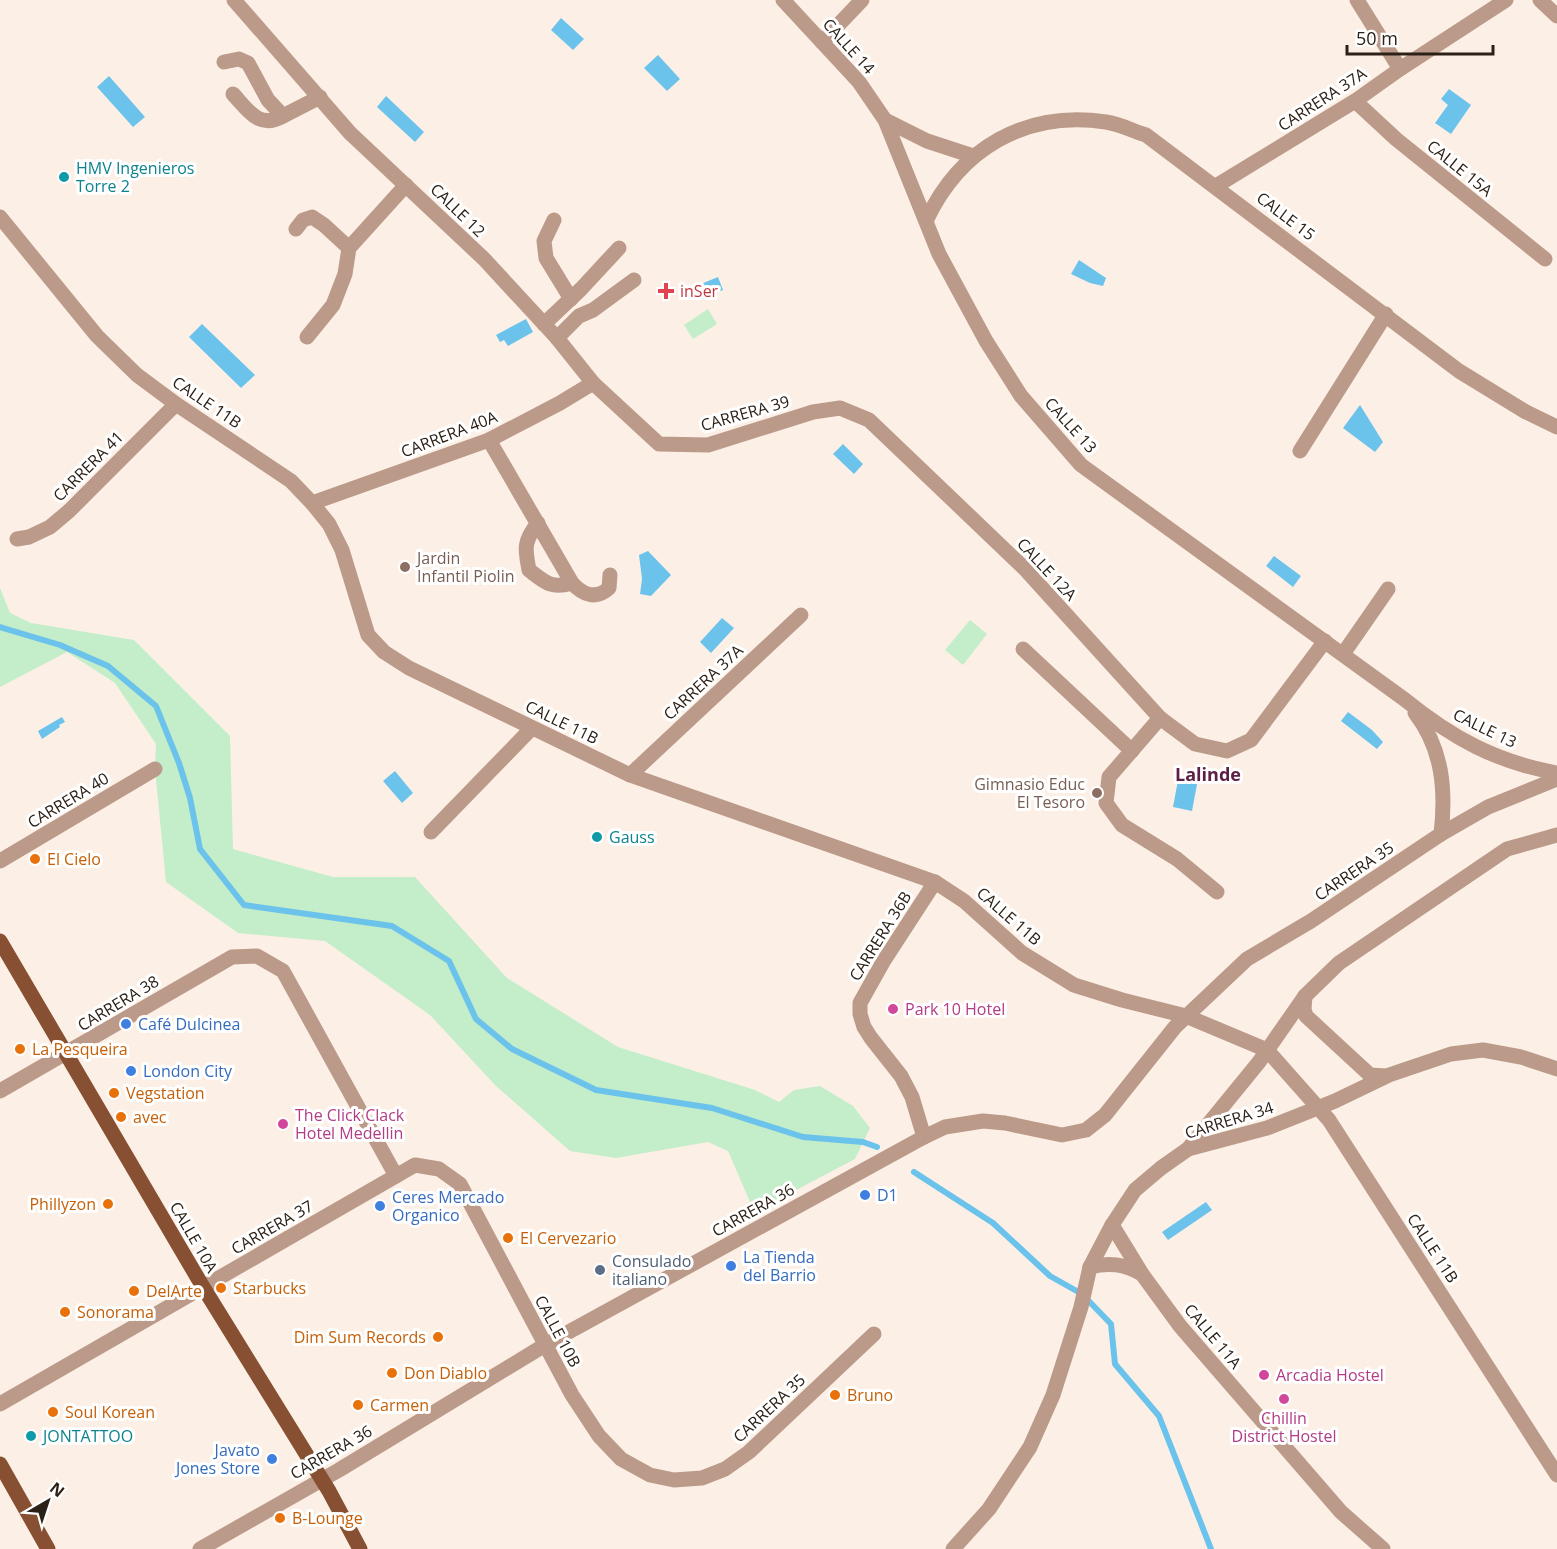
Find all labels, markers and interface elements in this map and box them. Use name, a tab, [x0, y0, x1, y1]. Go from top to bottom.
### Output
street label: CALLE 14	[818, 13, 880, 79]
scale bar	[1347, 18, 1492, 56]
text: 50 m	[1356, 26, 1398, 50]
street label: CARRERA 37A	[1273, 62, 1371, 136]
street label: CALLE 15A	[1423, 135, 1498, 202]
place label: HMV Ingenieros Torre 2	[76, 157, 194, 197]
marker: HMV Ingenieros Torre 2	[57, 170, 71, 184]
street label: CALLE 12	[426, 178, 490, 242]
street label: CALLE 15	[1252, 187, 1320, 245]
place label: inSer	[680, 280, 719, 302]
marker: inSer	[657, 282, 675, 300]
street label: CALLE 11B	[168, 371, 246, 433]
street label: CARRERA 39	[698, 390, 792, 436]
street label: CALLE 13	[1040, 392, 1102, 458]
street label: CARRERA 40A	[398, 405, 501, 462]
street label: CARRERA 41	[48, 426, 128, 506]
street label: CALLE 12A	[1012, 533, 1082, 606]
place label: Jardin Infantil Piolin	[415, 547, 514, 587]
marker: Jardin Infantil Piolin	[398, 560, 412, 574]
street label: CARRERA 37A	[658, 639, 748, 725]
street label: CALLE 11B	[522, 695, 602, 749]
street label: CALLE 13	[1450, 703, 1520, 753]
district label: Lalinde	[1175, 762, 1241, 786]
street label: CARRERA 40	[23, 767, 113, 833]
place label: Gimnasio Educ El Tesoro	[974, 773, 1085, 813]
marker: Gimnasio Educ El Tesoro	[1090, 786, 1104, 800]
place label: Gauss	[609, 826, 655, 848]
marker: Gauss	[590, 830, 604, 844]
street label: CARRERA 35	[1310, 836, 1398, 906]
place label: El Cielo	[47, 848, 101, 870]
marker: El Cielo	[28, 852, 42, 866]
street label: CALLE 11B	[972, 882, 1046, 950]
street label: CARRERA 36B	[844, 887, 916, 985]
street label: CARRERA 38	[73, 970, 163, 1036]
place label: Park 10 Hotel	[905, 998, 1005, 1020]
marker: Park 10 Hotel	[886, 1002, 900, 1016]
place label: Café Dulcinea	[138, 1013, 240, 1035]
marker: Café Dulcinea	[119, 1017, 133, 1031]
place label: La Pesqueira	[32, 1038, 128, 1060]
marker: La Pesqueira	[13, 1042, 27, 1056]
place label: London City	[143, 1060, 233, 1082]
marker: London City	[124, 1064, 138, 1078]
place label: Vegstation	[126, 1082, 205, 1104]
marker: Vegstation	[107, 1086, 121, 1100]
street label: CARRERA 34	[1182, 1096, 1276, 1144]
place label: The Click Clack Hotel Medellin	[295, 1104, 405, 1144]
place label: avec	[133, 1106, 167, 1128]
marker: avec	[114, 1110, 128, 1124]
marker: The Click Clack Hotel Medellin	[276, 1117, 290, 1131]
street label: CARRERA 36	[708, 1178, 798, 1242]
place label: D1	[877, 1184, 898, 1206]
place label: Ceres Mercado Organico	[392, 1186, 504, 1226]
marker: D1	[858, 1188, 872, 1202]
place label: Phillyzon	[29, 1193, 96, 1215]
street label: CARRERA 37	[227, 1195, 317, 1259]
marker: Phillyzon	[101, 1197, 115, 1211]
street label: CALLE 10A	[165, 1198, 224, 1277]
marker: Ceres Mercado Organico	[373, 1199, 387, 1213]
street label: CALLE 11B	[1402, 1209, 1464, 1287]
place label: El Cervezario	[520, 1227, 616, 1249]
marker: El Cervezario	[501, 1231, 515, 1245]
place label: La Tienda del Barrio	[743, 1246, 816, 1286]
place label: Consulado italiano	[612, 1250, 691, 1290]
marker: La Tienda del Barrio	[724, 1259, 738, 1273]
marker: Consulado italiano	[593, 1263, 607, 1277]
place label: Starbucks	[233, 1277, 306, 1299]
place label: DelArte	[146, 1280, 202, 1302]
marker: Starbucks	[214, 1281, 228, 1295]
marker: DelArte	[127, 1284, 141, 1298]
street label: CALLE 10B	[530, 1291, 586, 1371]
street label: CALLE 11A	[1179, 1299, 1247, 1374]
place label: Sonorama	[77, 1301, 154, 1323]
marker: Sonorama	[58, 1305, 72, 1319]
place label: Dim Sum Records	[294, 1326, 426, 1348]
marker: Dim Sum Records	[431, 1330, 445, 1344]
place label: Don Diablo	[404, 1362, 487, 1384]
place label: Arcadia Hostel	[1276, 1364, 1384, 1386]
marker: Don Diablo	[385, 1366, 399, 1380]
marker: Arcadia Hostel	[1257, 1368, 1271, 1382]
street label: CARRERA 35	[728, 1369, 810, 1447]
place label: Bruno	[847, 1384, 893, 1406]
marker: Bruno	[828, 1388, 842, 1402]
marker: Chillin District Hostel	[1277, 1392, 1291, 1406]
place label: Carmen	[370, 1394, 429, 1416]
marker: Carmen	[351, 1398, 365, 1412]
place label: Soul Korean	[65, 1401, 155, 1423]
marker: Soul Korean	[46, 1405, 60, 1419]
place label: Chillin District Hostel	[1232, 1407, 1336, 1447]
street label: CARRERA 36	[286, 1420, 376, 1484]
place label: JONTATTOO	[41, 1425, 133, 1447]
marker: JONTATTOO	[24, 1429, 38, 1443]
place label: Javato Jones Store	[174, 1439, 260, 1479]
marker: Javato Jones Store	[265, 1452, 279, 1466]
north arrow	[18, 1471, 78, 1531]
text: N	[45, 1477, 69, 1502]
place label: B-Lounge	[292, 1507, 363, 1529]
marker: B-Lounge	[273, 1511, 287, 1525]

